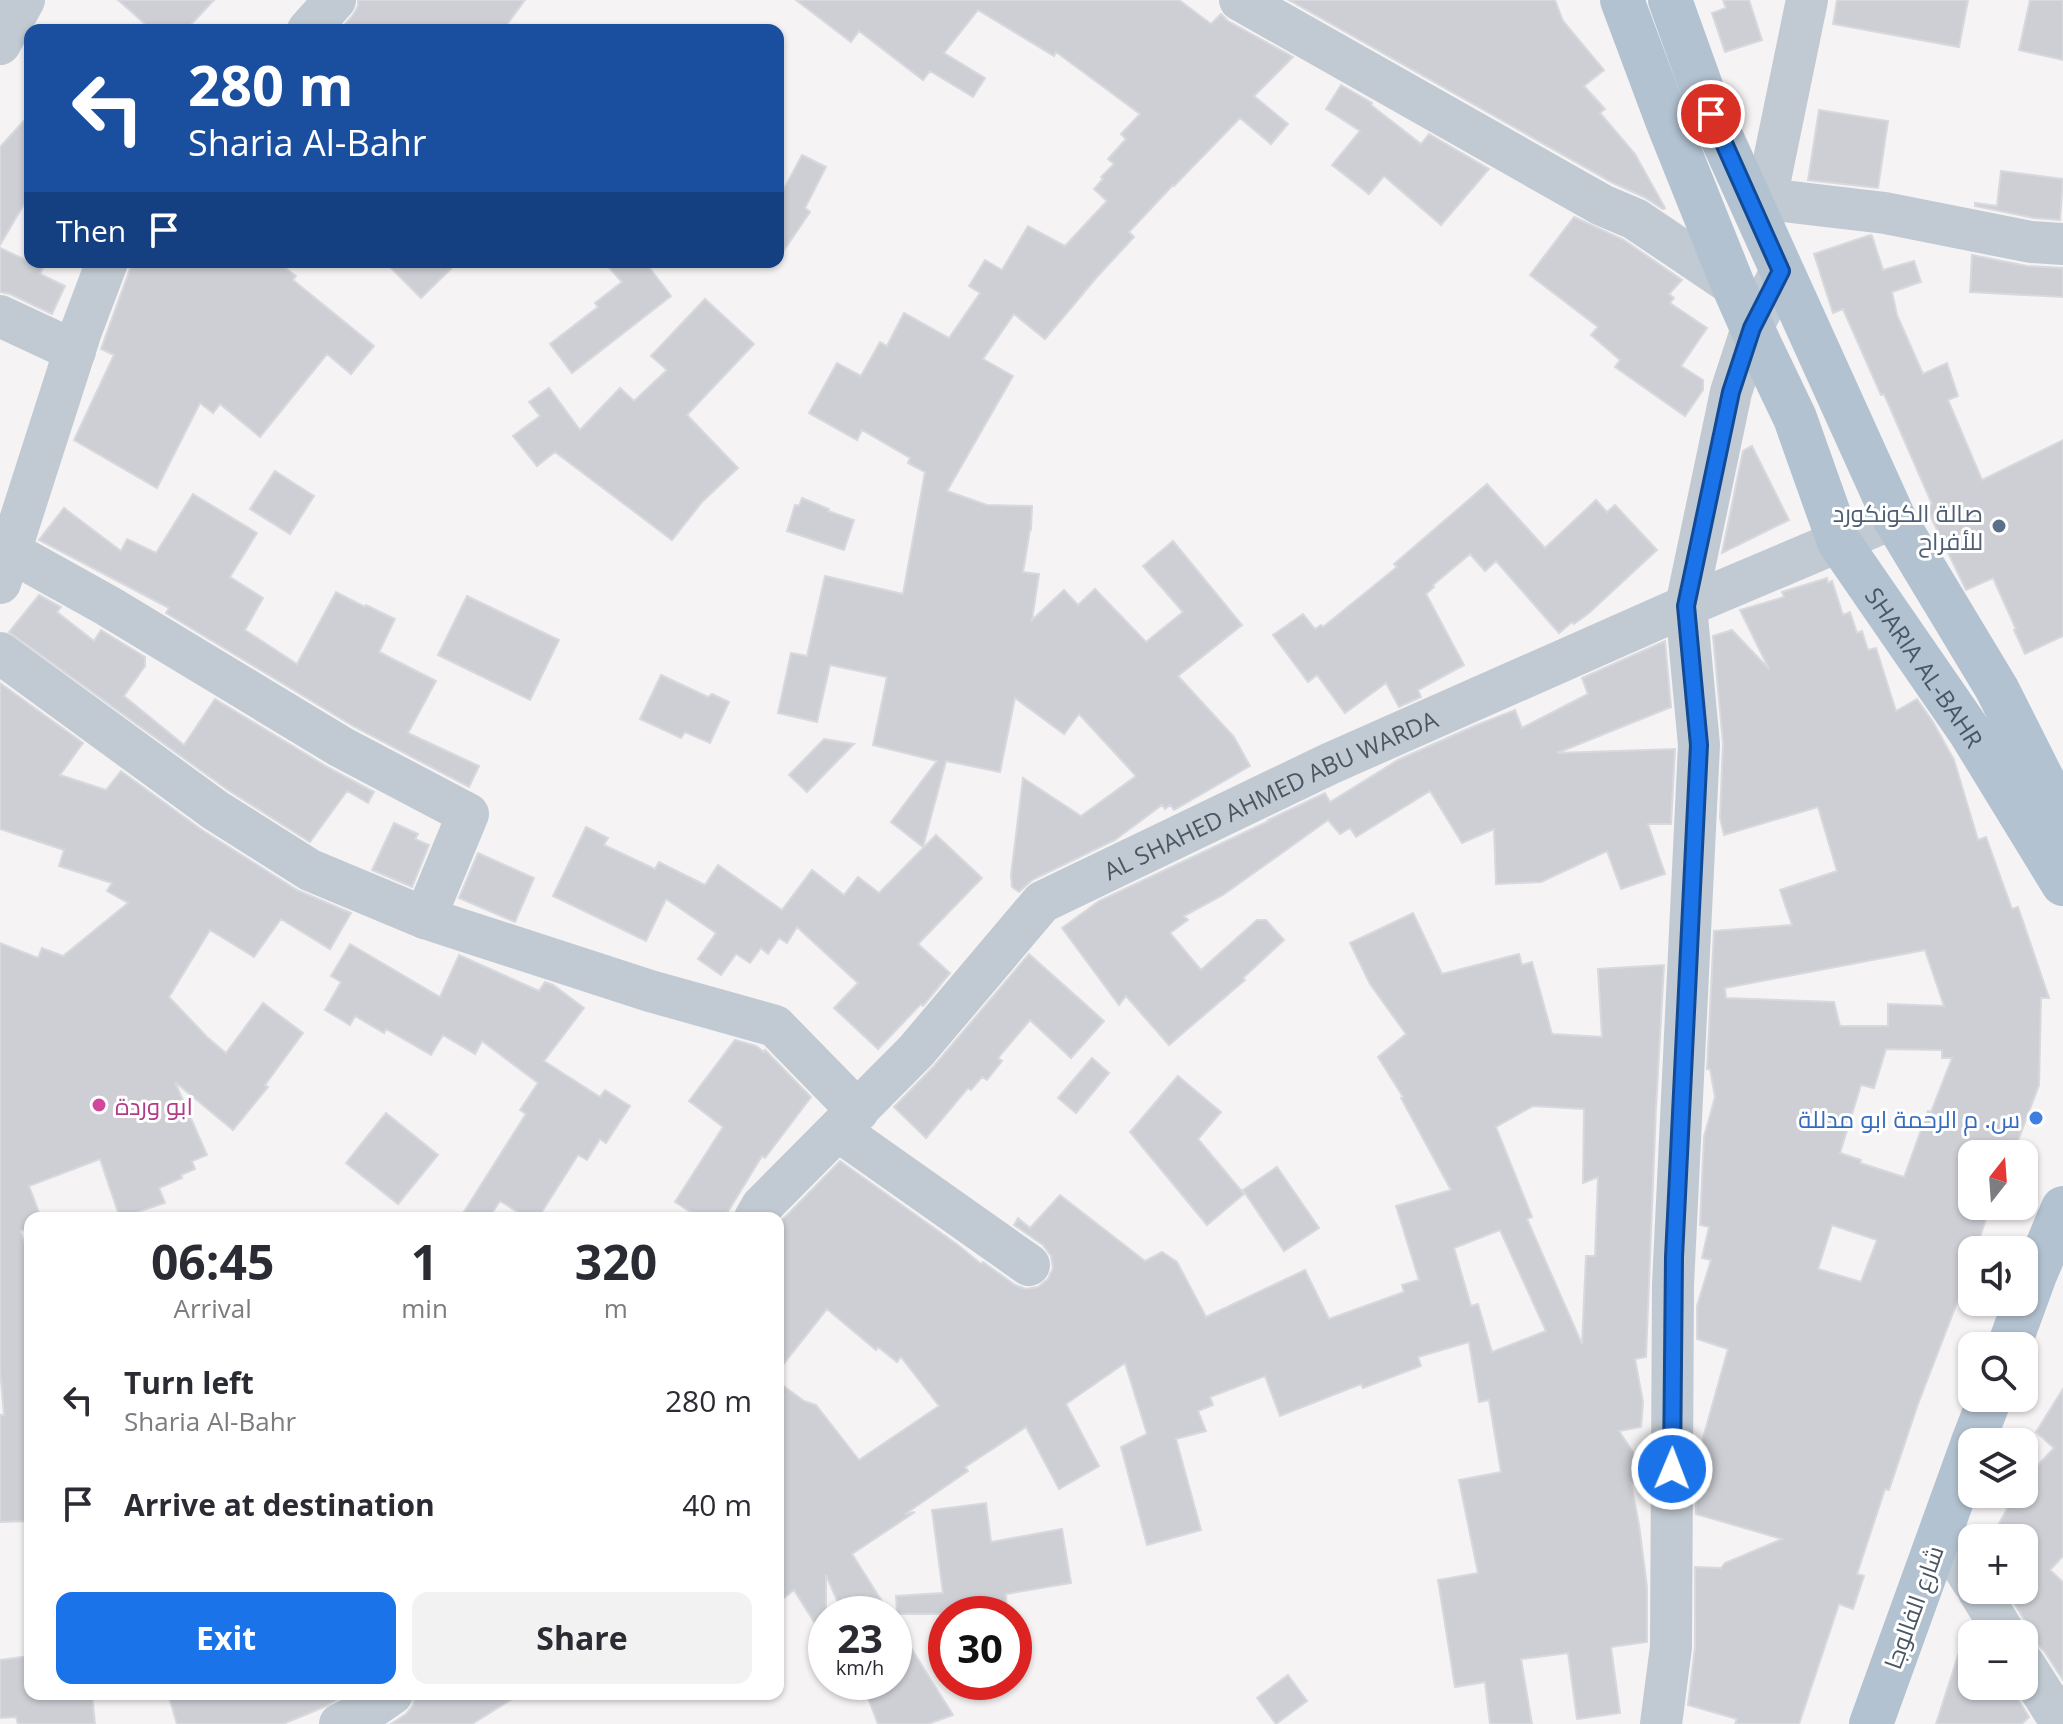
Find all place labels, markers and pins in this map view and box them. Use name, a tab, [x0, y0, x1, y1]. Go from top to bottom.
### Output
pin	[1677, 80, 1745, 148]
place label: صالة الكونكورد للأفراح	[1833, 496, 1983, 558]
marker: صالة الكونكورد للأفراح	[1990, 517, 2008, 535]
place label: ابو وردة	[115, 1089, 193, 1122]
marker: ابو وردة	[90, 1096, 108, 1114]
place label: س. م الرحمة ابو مدللة	[1798, 1102, 2020, 1136]
marker: س. م الرحمة ابو مدللة	[2027, 1109, 2045, 1127]

